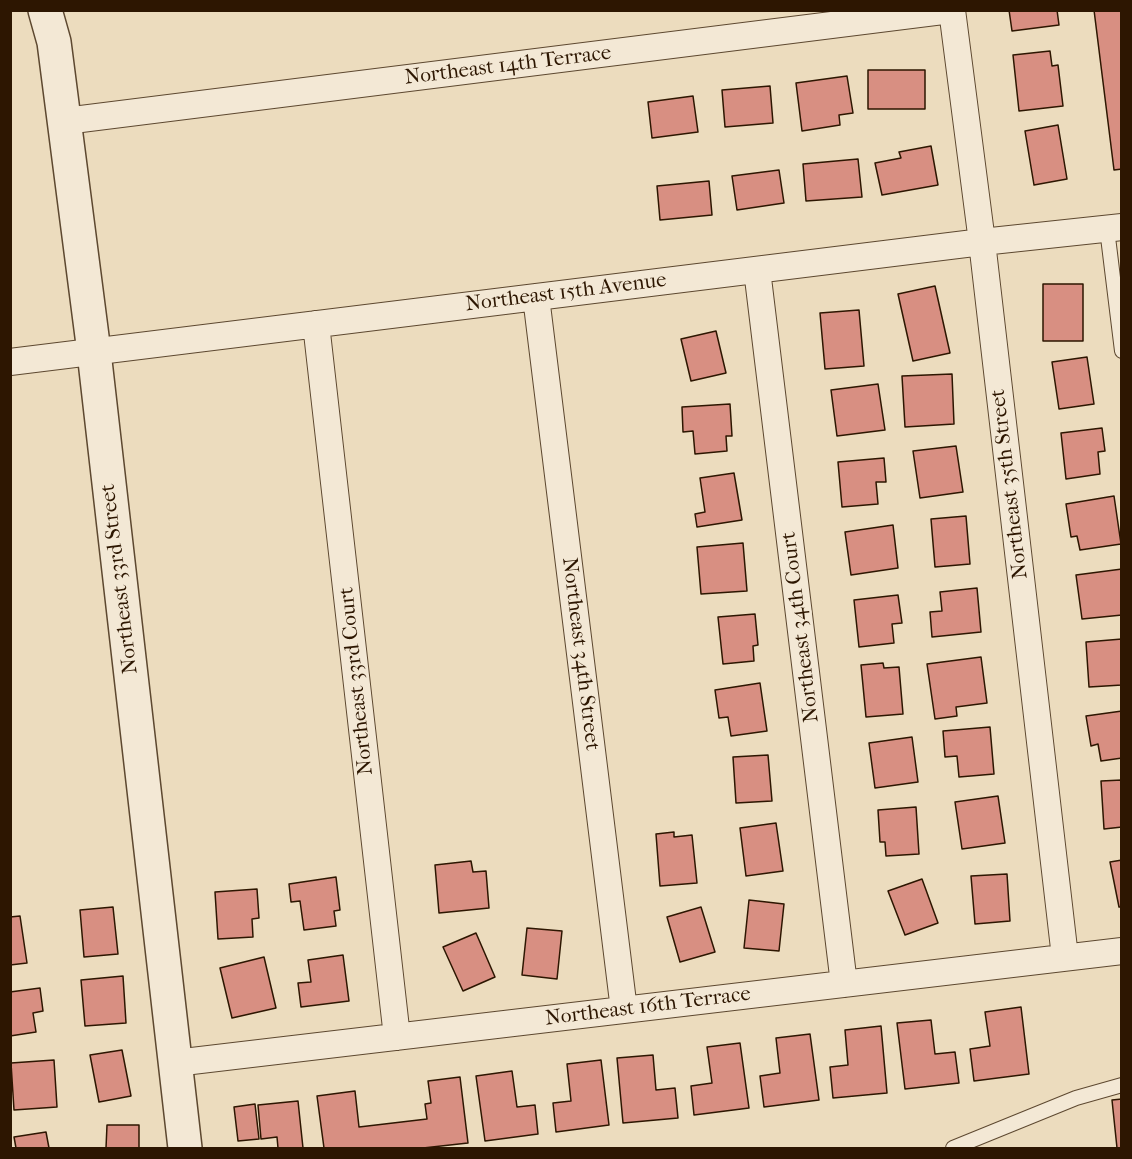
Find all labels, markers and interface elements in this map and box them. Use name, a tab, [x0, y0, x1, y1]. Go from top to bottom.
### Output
street label: Northeast 14th Terrace	[403, 41, 613, 91]
street label: Northeast 15th Avenue	[464, 268, 668, 318]
street label: Northeast 35th Street	[986, 388, 1034, 580]
street label: Northeast 33rd Street	[96, 482, 144, 676]
street label: Northeast 34th Court	[777, 530, 825, 724]
street label: Northeast 34th Street	[556, 556, 604, 752]
street label: Northeast 33rd Court	[335, 586, 379, 776]
street label: Northeast 16th Terrace	[544, 982, 752, 1032]

